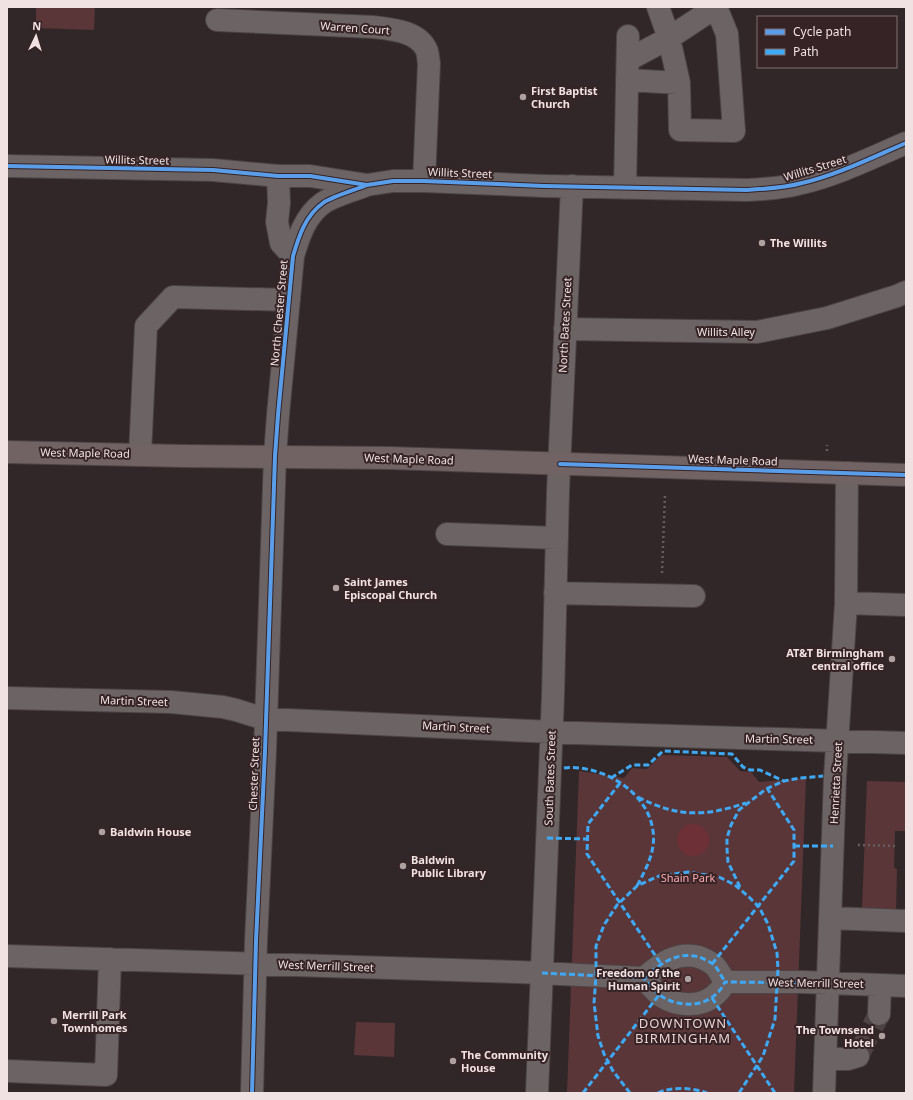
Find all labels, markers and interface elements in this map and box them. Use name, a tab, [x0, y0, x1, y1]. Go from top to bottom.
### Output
north arrow	[16, 16, 56, 56]
legend	[757, 16, 897, 68]
text: N	[32, 18, 42, 33]
street label: Warren Court	[320, 18, 390, 37]
text: Cycle path	[793, 23, 851, 40]
text: Path	[793, 43, 819, 60]
place label: First Baptist Church	[531, 83, 598, 111]
marker: First Baptist Church	[518, 92, 528, 102]
street label: Willits Street	[105, 151, 169, 168]
street label: Willits Street	[782, 151, 848, 184]
street label: Willits Street	[428, 164, 492, 181]
place label: The Willits	[770, 235, 827, 250]
marker: The Willits	[757, 238, 767, 248]
street label: North Chester Street	[266, 259, 291, 367]
street label: North Bates Street	[555, 277, 574, 373]
street label: Willits Alley	[697, 324, 755, 339]
street label: West Maple Road	[40, 444, 130, 461]
street label: West Maple Road	[364, 449, 454, 468]
street label: West Maple Road	[688, 450, 778, 469]
place label: Saint James Episcopal Church	[344, 574, 437, 602]
marker: Saint James Episcopal Church	[331, 583, 341, 593]
place label: AT&T Birmingham central office	[786, 645, 884, 673]
marker: AT&T Birmingham central office	[887, 654, 897, 664]
street label: Martin Street	[100, 692, 168, 709]
street label: Martin Street	[422, 717, 490, 736]
street label: South Bates Street	[540, 730, 559, 826]
street label: Martin Street	[745, 730, 813, 747]
street label: Chester Street	[245, 737, 262, 811]
street label: Henrietta Street	[826, 741, 845, 825]
place label: Baldwin House	[110, 824, 192, 839]
marker: Baldwin House	[97, 827, 107, 837]
place label: Baldwin Public Library	[411, 852, 487, 880]
marker: Baldwin Public Library	[398, 861, 408, 871]
park label: Shain Park	[661, 870, 715, 885]
street label: West Merrill Street	[278, 956, 374, 975]
place label: Freedom of the Human Spirit	[596, 965, 680, 993]
marker: Freedom of the Human Spirit	[683, 974, 693, 984]
street label: West Merrill Street	[768, 974, 864, 991]
place label: Merrill Park Townhomes	[62, 1007, 128, 1035]
district label: DOWNTOWN BIRMINGHAM	[635, 1014, 731, 1047]
marker: Merrill Park Townhomes	[49, 1016, 59, 1026]
place label: The Townsend Hotel	[796, 1022, 874, 1050]
marker: The Townsend Hotel	[877, 1031, 887, 1041]
place label: The Community House	[461, 1047, 549, 1075]
marker: The Community House	[448, 1056, 458, 1066]

